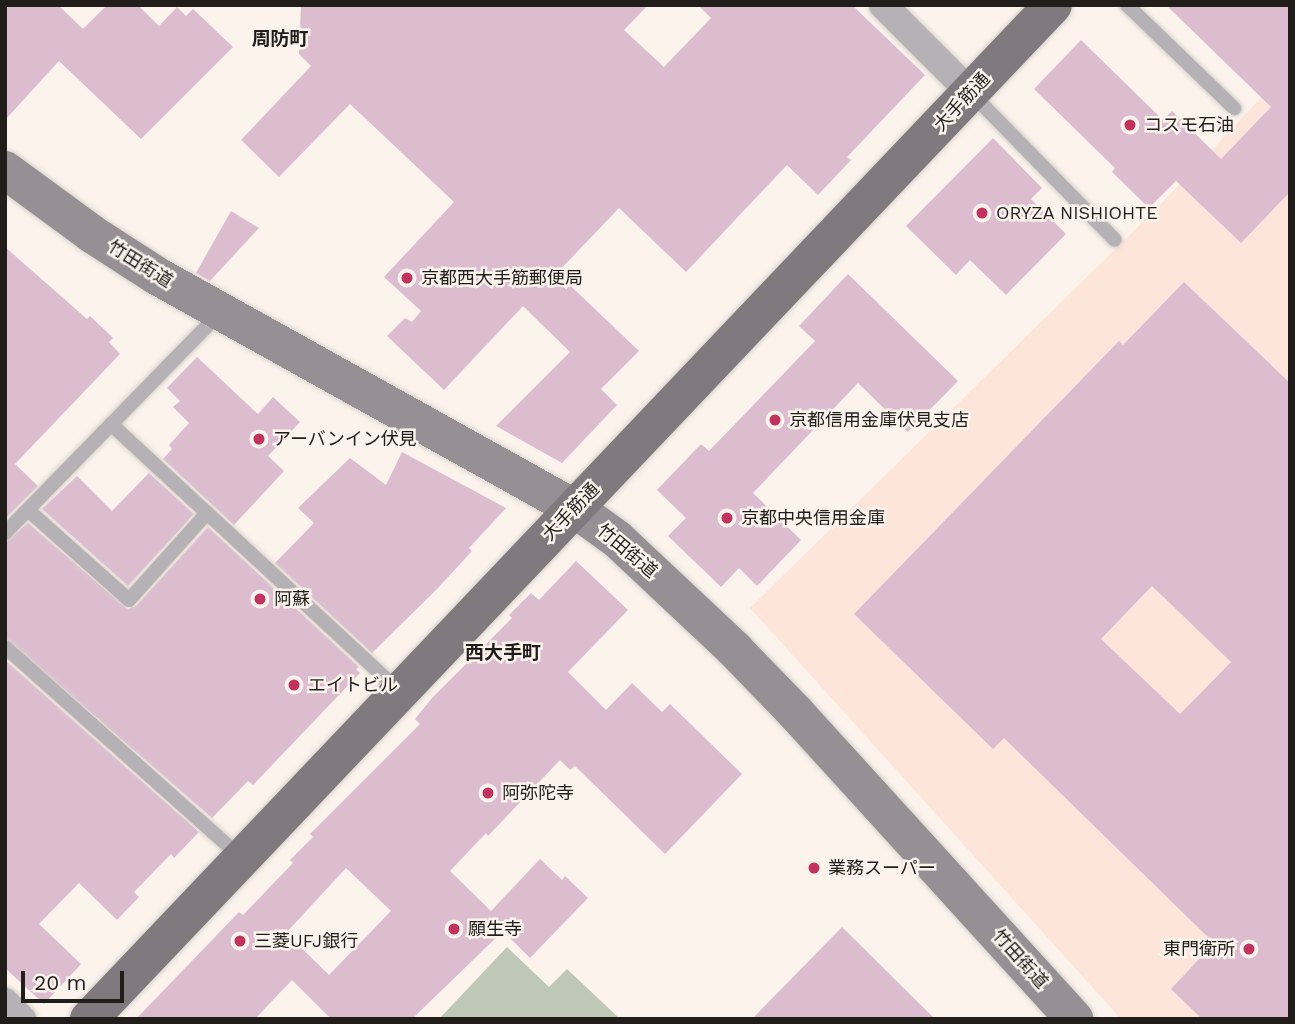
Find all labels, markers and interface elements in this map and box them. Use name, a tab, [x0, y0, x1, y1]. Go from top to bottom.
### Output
district label: 周防町	[252, 28, 308, 50]
street label: 大手筋通	[930, 68, 994, 136]
place label: コスモ石油	[1144, 114, 1234, 136]
marker: コスモ石油	[1122, 117, 1138, 133]
place label: ORYZA NISHIOHTE	[996, 202, 1158, 224]
marker: ORYZA NISHIOHTE	[974, 205, 990, 221]
street label: 竹田街道	[104, 236, 176, 292]
place label: 京都西大手筋郵便局	[421, 267, 583, 289]
marker: 京都西大手筋郵便局	[399, 270, 415, 286]
place label: 京都信用金庫伏見支店	[789, 409, 969, 431]
marker: 京都信用金庫伏見支店	[767, 412, 783, 428]
place label: アーバンイン伏見	[273, 428, 416, 450]
marker: アーバンイン伏見	[251, 431, 267, 447]
street label: 大手筋通	[538, 479, 604, 545]
place label: 京都中央信用金庫	[741, 507, 885, 529]
marker: 京都中央信用金庫	[719, 510, 735, 526]
street label: 竹田街道	[592, 520, 662, 582]
place label: 阿蘇	[274, 588, 310, 610]
marker: 阿蘇	[252, 591, 268, 607]
district label: 西大手町	[465, 642, 541, 664]
place label: エイトビル	[308, 674, 398, 696]
marker: エイトビル	[286, 677, 302, 693]
place label: 阿弥陀寺	[502, 782, 574, 804]
marker: 阿弥陀寺	[480, 785, 496, 801]
place label: 業務スーパー	[828, 857, 936, 879]
marker: 業務スーパー	[806, 860, 822, 876]
place label: 願生寺	[468, 918, 522, 940]
marker: 願生寺	[446, 921, 462, 937]
street label: 竹田街道	[988, 925, 1052, 993]
place label: 三菱UFJ銀行	[254, 930, 358, 952]
marker: 三菱UFJ銀行	[232, 933, 248, 949]
place label: 東門衛所	[1163, 938, 1235, 960]
marker: 東門衛所	[1241, 941, 1257, 957]
scale bar	[24, 958, 128, 1002]
text: 20 m	[34, 970, 86, 995]

